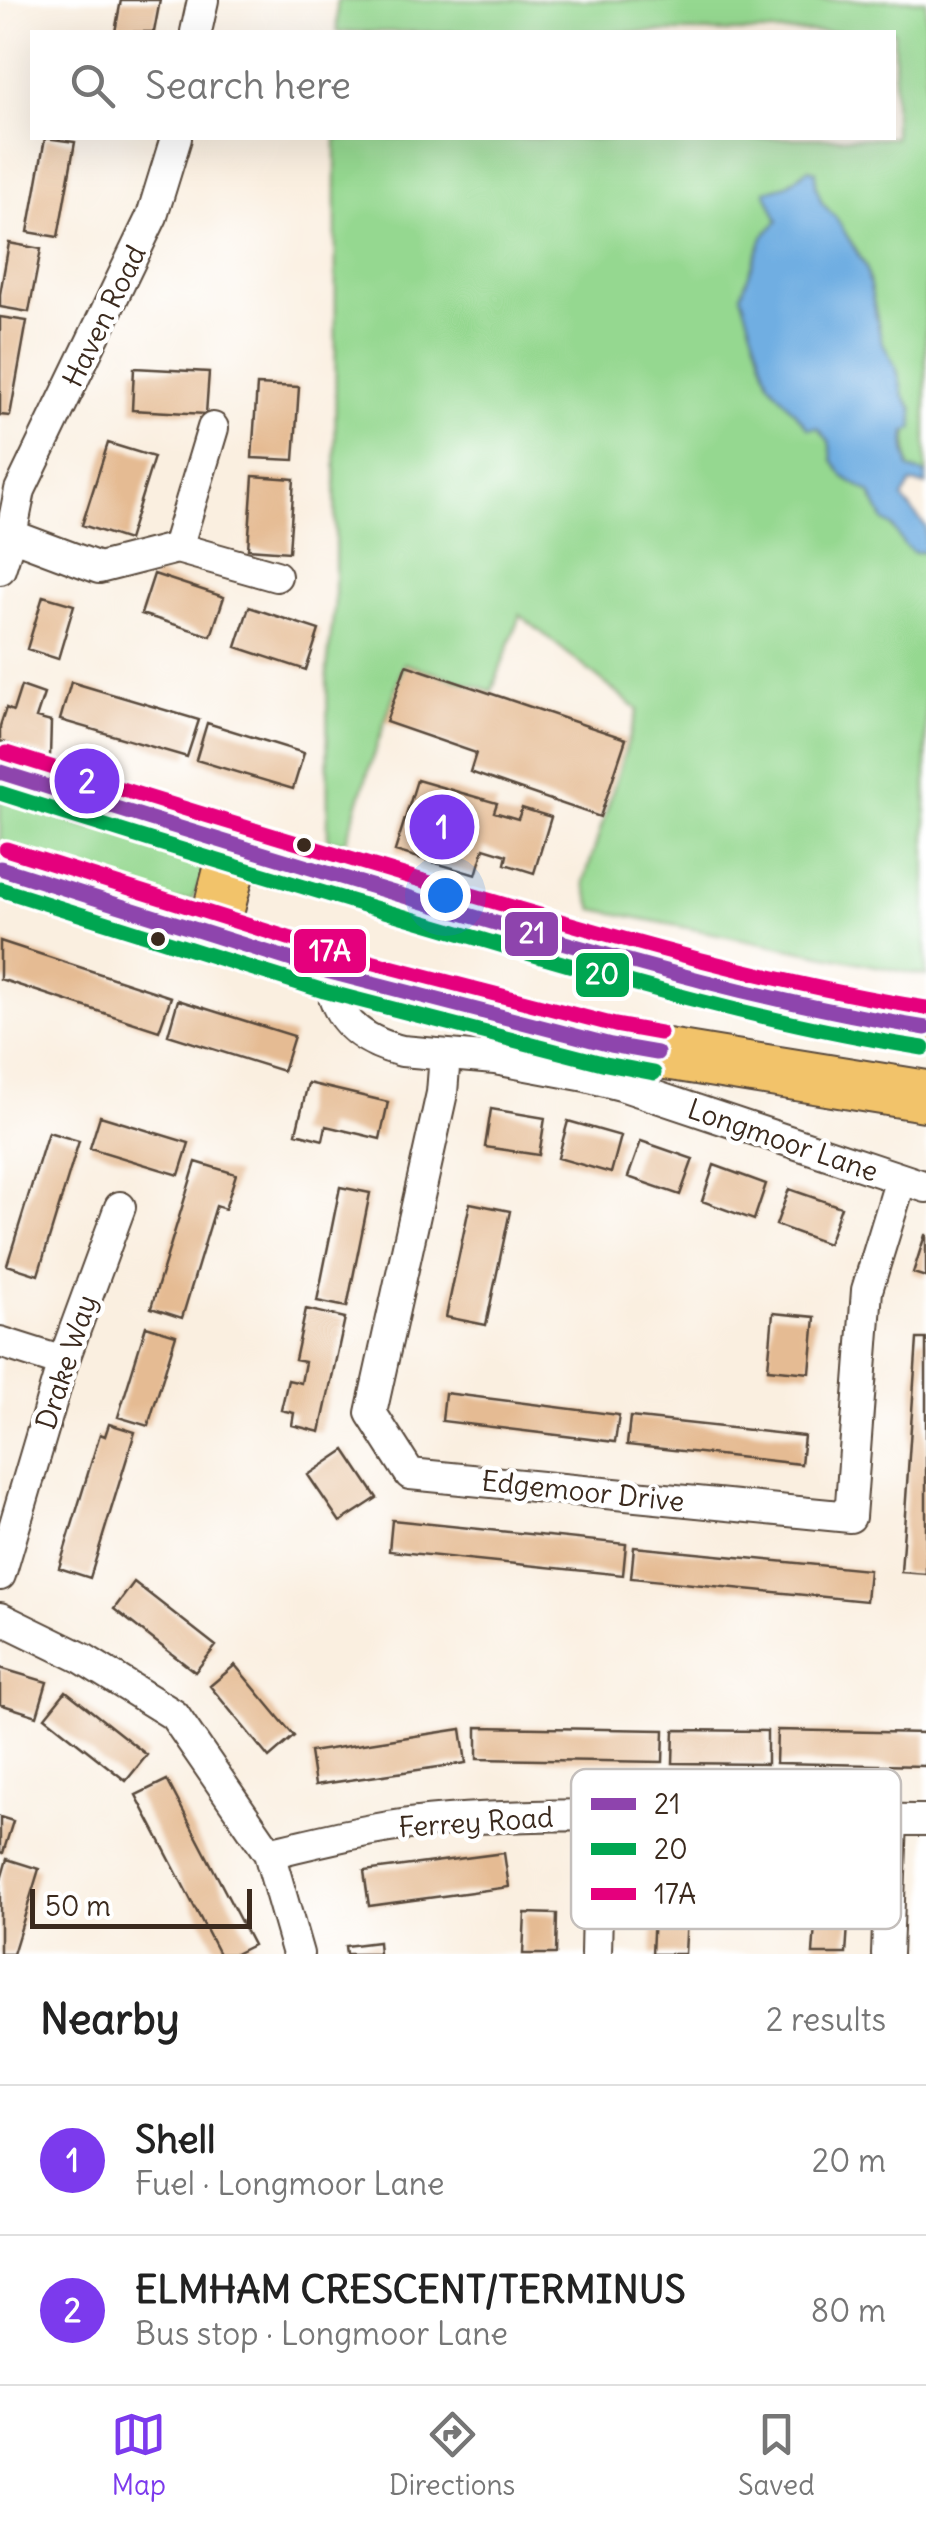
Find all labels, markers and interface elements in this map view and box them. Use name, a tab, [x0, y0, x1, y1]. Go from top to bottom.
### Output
search box	[30, 30, 896, 140]
icon: search	[65, 58, 120, 113]
text: Search here	[145, 62, 351, 109]
street label: Haven Road	[54, 239, 154, 393]
pin: 2	[54, 744, 120, 818]
pin: 1	[410, 790, 474, 864]
unlabelled marker	[294, 835, 314, 855]
your location	[420, 870, 471, 921]
line badge: 21	[503, 910, 560, 958]
text: 21	[519, 915, 545, 951]
line badge: 17A	[292, 927, 368, 975]
unlabelled marker	[148, 929, 168, 949]
text: 17A	[309, 933, 351, 969]
line badge: 20	[574, 951, 631, 999]
text: 20	[585, 956, 619, 992]
street label: Longmoor Lane	[683, 1091, 883, 1189]
street label: Drake Way	[27, 1290, 105, 1434]
street label: Edgemoor Drive	[480, 1462, 686, 1520]
legend	[571, 1769, 901, 1929]
text: 21	[654, 1786, 680, 1822]
street label: Ferrey Road	[398, 1799, 554, 1845]
text: 20	[654, 1831, 688, 1867]
text: 17A	[654, 1876, 696, 1912]
scale bar	[30, 1884, 252, 1928]
text: 50 m	[45, 1888, 111, 1924]
text: Nearby	[40, 1993, 179, 2045]
text: 2 results	[766, 1999, 886, 2040]
text: Shell	[135, 2116, 216, 2163]
text: 1	[66, 2140, 79, 2181]
text: 20 m	[812, 2140, 886, 2181]
text: Fuel · Longmoor Lane	[135, 2163, 445, 2204]
text: ELMHAM CRESCENT/TERMINUS	[135, 2266, 686, 2313]
text: 2	[64, 2290, 81, 2331]
text: 80 m	[811, 2290, 886, 2331]
text: Bus stop · Longmoor Lane	[135, 2313, 508, 2354]
tab: Map	[111, 2407, 166, 2503]
tab: Directions	[389, 2407, 515, 2503]
tab: Saved	[738, 2407, 815, 2503]

